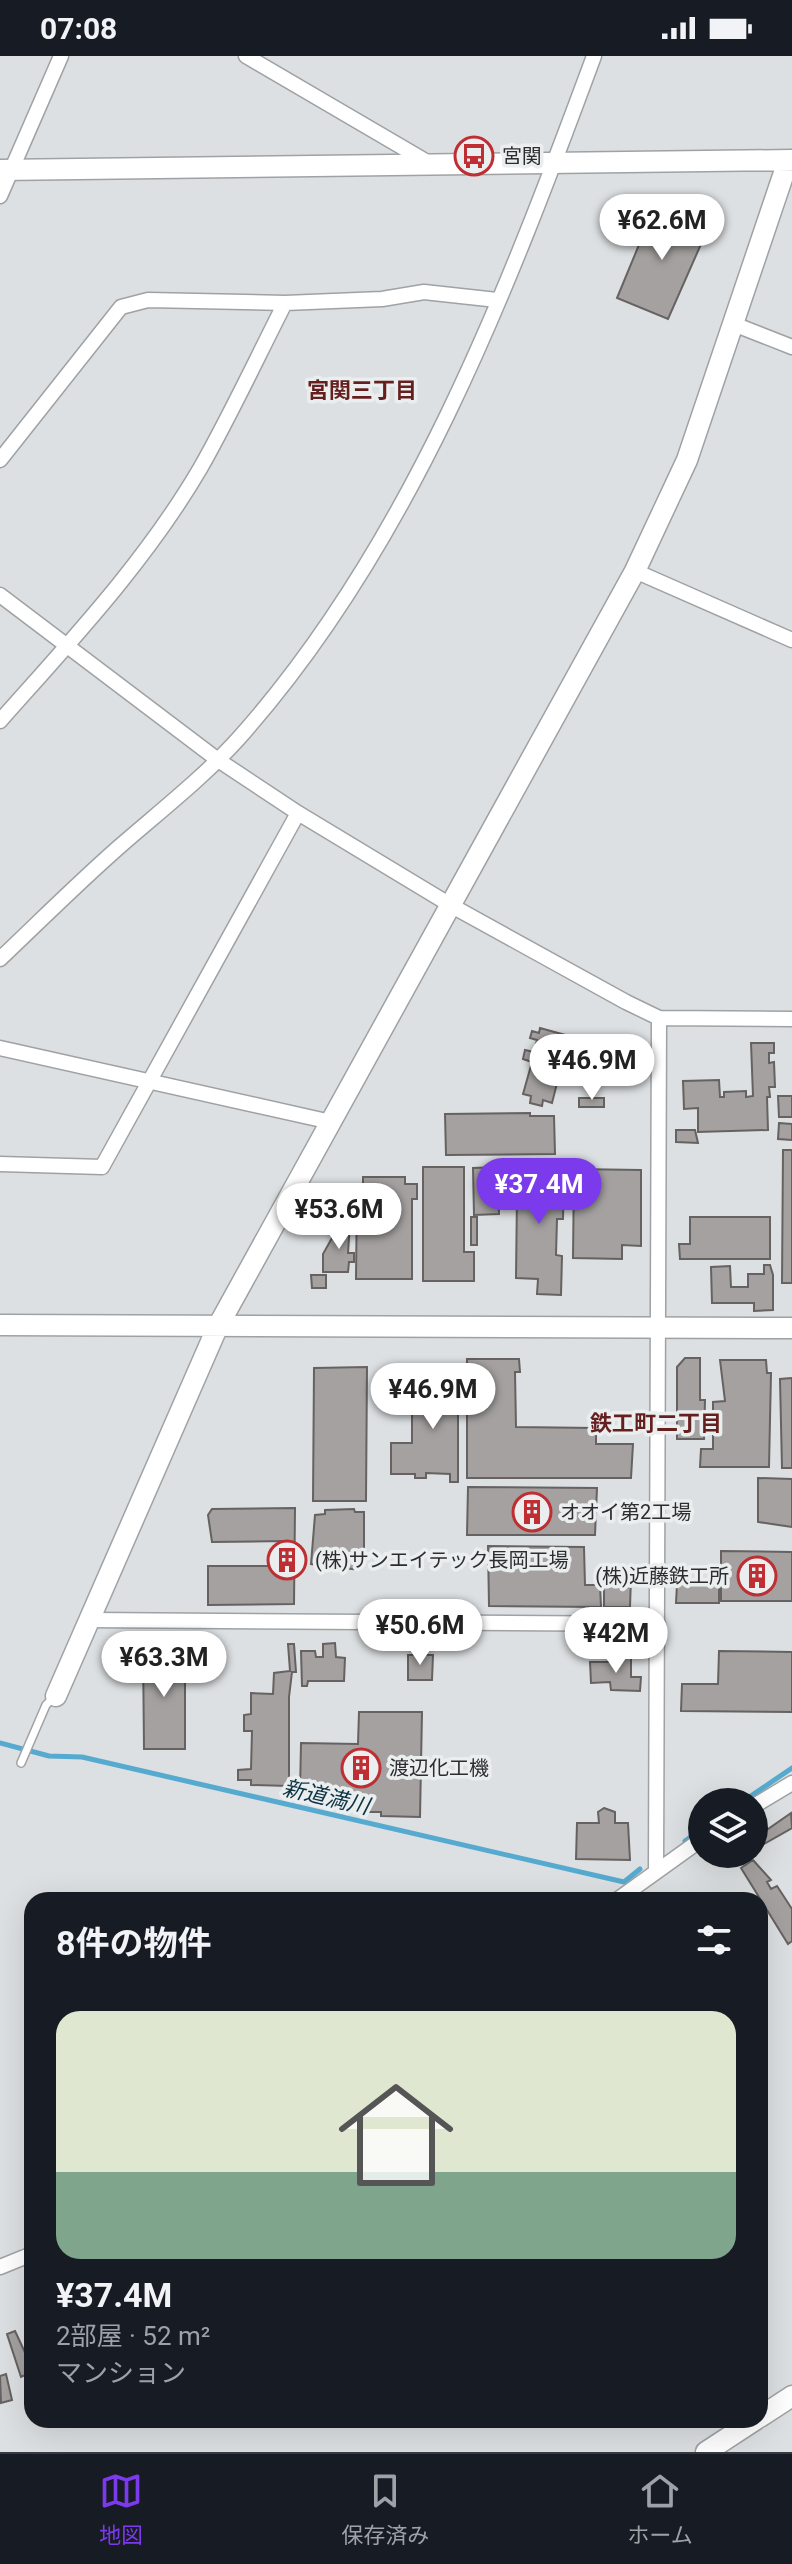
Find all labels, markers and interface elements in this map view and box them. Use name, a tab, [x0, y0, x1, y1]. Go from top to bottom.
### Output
text: 07:08	[40, 11, 117, 46]
bus stop icon: 宮関	[453, 135, 495, 177]
place label: 宮関	[502, 144, 542, 168]
pin: ¥62.6M	[597, 194, 727, 262]
text: ¥62.6M	[618, 205, 707, 235]
district label: 宮関三丁目	[307, 378, 417, 403]
pin: ¥46.9M	[527, 1034, 657, 1102]
text: ¥46.9M	[548, 1045, 637, 1075]
pin: ¥37.4M	[474, 1158, 604, 1226]
text: ¥37.4M	[495, 1169, 584, 1199]
pin: ¥53.6M	[274, 1183, 404, 1251]
text: ¥53.6M	[295, 1194, 384, 1224]
pin: ¥46.9M	[368, 1363, 498, 1431]
text: ¥46.9M	[389, 1374, 478, 1404]
district label: 鉄工町二丁目	[590, 1411, 722, 1436]
building icon: オオイ第2工場	[511, 1491, 553, 1533]
place label: オオイ第2工場	[560, 1500, 691, 1524]
building icon: (株)サンエイテック長岡工場	[266, 1539, 308, 1581]
place label: (株)サンエイテック長岡工場	[315, 1548, 568, 1572]
building icon: (株)近藤鉄工所	[736, 1555, 778, 1597]
place label: (株)近藤鉄工所	[595, 1564, 729, 1588]
pin: ¥50.6M	[355, 1599, 485, 1667]
pin: ¥42M	[569, 1607, 663, 1675]
text: ¥50.6M	[376, 1610, 465, 1640]
text: ¥42M	[583, 1618, 649, 1648]
pin: ¥63.3M	[99, 1631, 229, 1699]
text: ¥63.3M	[120, 1642, 209, 1672]
building icon: 渡辺化工機	[340, 1747, 382, 1789]
place label: 渡辺化工機	[389, 1756, 489, 1780]
water label: 新道満川	[280, 1775, 374, 1820]
map controls	[688, 1788, 768, 1868]
button: layers	[688, 1788, 768, 1868]
icon: filters	[692, 1918, 736, 1962]
text: 8件の物件	[56, 1923, 212, 1963]
icon: home	[324, 2063, 468, 2207]
text: ¥37.4M	[56, 2275, 172, 2315]
text: 2部屋 · 52 m²	[56, 2321, 210, 2351]
text: マンション	[56, 2358, 186, 2388]
tab: 地図	[99, 2469, 143, 2549]
tab: 保存済み	[341, 2469, 429, 2549]
tab: ホーム	[628, 2469, 693, 2549]

